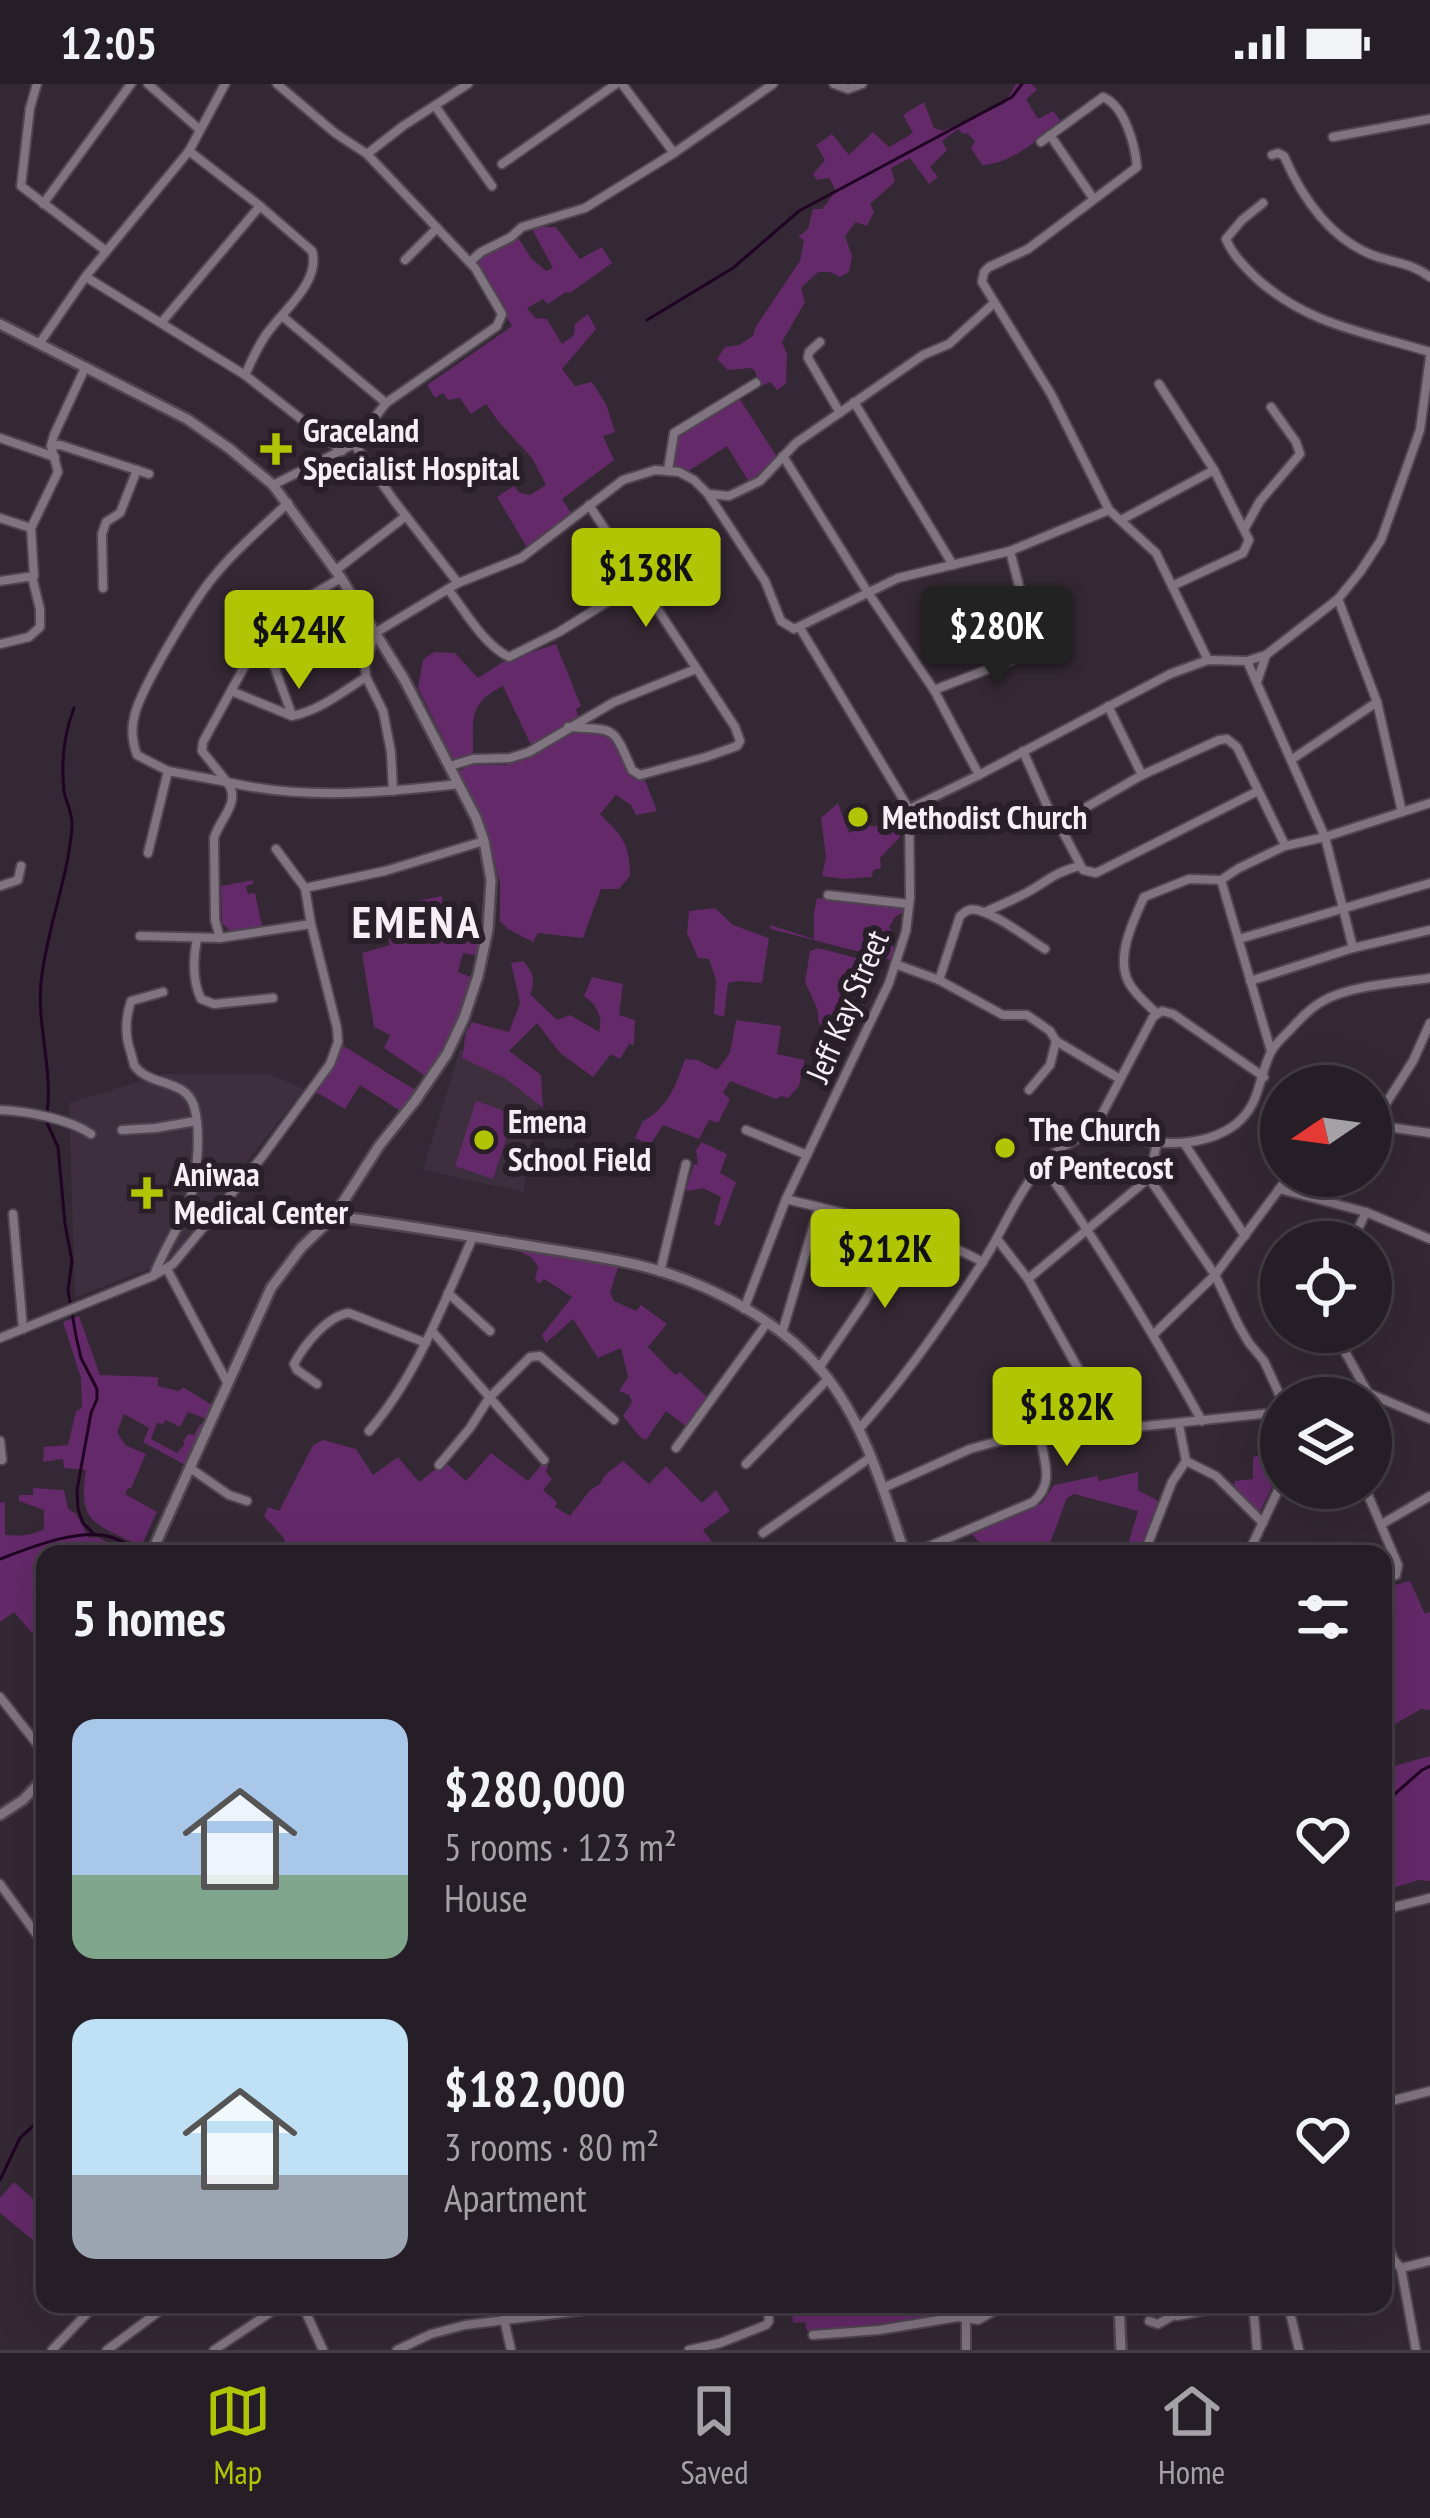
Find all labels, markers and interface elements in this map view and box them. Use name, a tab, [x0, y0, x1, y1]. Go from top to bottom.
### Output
text: 12:05	[60, 13, 157, 71]
place label: Graceland Specialist Hospital	[303, 408, 521, 489]
marker: Graceland Specialist Hospital	[260, 433, 292, 465]
pin: $138K	[562, 528, 730, 630]
text: $138K	[599, 541, 693, 592]
pin: $280K	[913, 586, 1081, 688]
pin: $424K	[215, 590, 383, 692]
text: $280K	[950, 599, 1044, 650]
text: $424K	[252, 603, 346, 654]
place label: Methodist Church	[882, 795, 1087, 838]
marker: Methodist Church	[845, 804, 871, 830]
district label: EMENA	[352, 892, 482, 950]
street label: Jeff Kay Street	[795, 923, 898, 1089]
north arrow	[1260, 1065, 1392, 1197]
map controls	[1260, 1065, 1392, 1509]
place label: Emena School Field	[508, 1099, 651, 1180]
place label: The Church of Pentecost	[1029, 1107, 1174, 1188]
marker: Emena School Field	[471, 1127, 497, 1153]
marker: The Church of Pentecost	[992, 1135, 1018, 1161]
place label: Aniwaa Medical Center	[173, 1152, 349, 1233]
marker: Aniwaa Medical Center	[131, 1177, 163, 1209]
pin: $212K	[801, 1209, 969, 1311]
button: locate	[1260, 1221, 1392, 1353]
text: $212K	[838, 1222, 932, 1273]
pin: $182K	[983, 1367, 1151, 1469]
button: layers	[1260, 1377, 1392, 1509]
text: $182K	[1020, 1380, 1114, 1431]
text: 5 homes	[72, 1584, 226, 1650]
icon: filters	[1290, 1584, 1356, 1650]
text: $280,000	[444, 1755, 626, 1821]
icon: home	[168, 1767, 312, 1911]
icon: heart	[1290, 1806, 1356, 1872]
text: 5 rooms · 123 m²	[444, 1821, 677, 1872]
text: House	[444, 1872, 528, 1923]
text: $182,000	[444, 2055, 626, 2121]
icon: home	[168, 2067, 312, 2211]
icon: heart	[1290, 2106, 1356, 2172]
text: 3 rooms · 80 m²	[444, 2121, 659, 2172]
text: Apartment	[444, 2172, 587, 2223]
tab: Map	[205, 2378, 271, 2493]
tab: Saved	[680, 2378, 748, 2493]
tab: Home	[1158, 2378, 1225, 2493]

